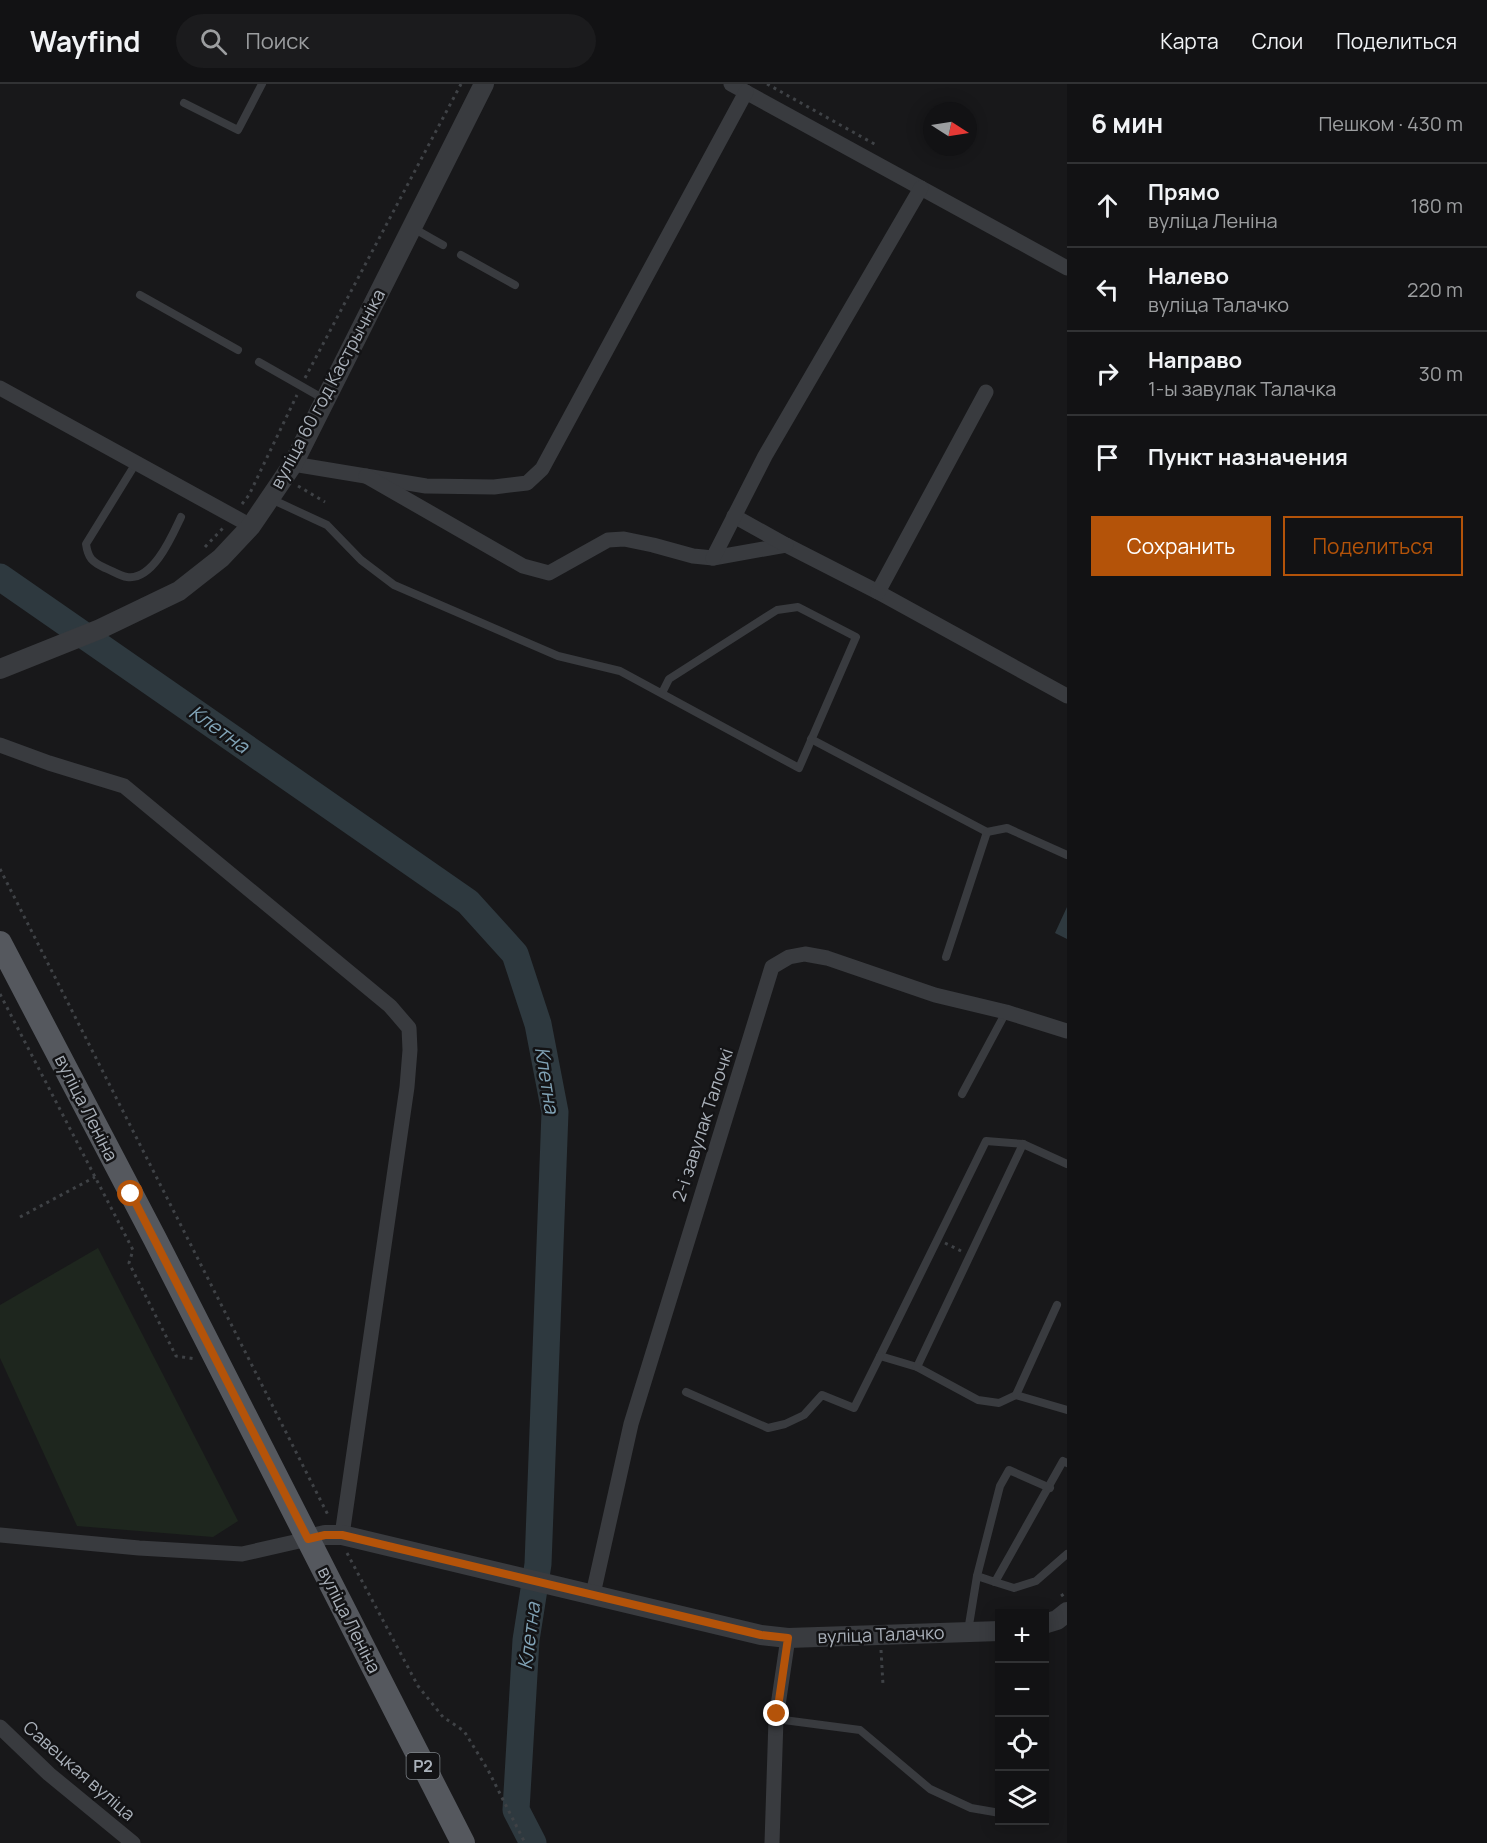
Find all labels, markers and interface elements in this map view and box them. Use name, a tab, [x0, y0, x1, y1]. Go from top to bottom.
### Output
search box	[176, 14, 596, 68]
text: Wayfind	[30, 22, 140, 60]
icon: search	[197, 25, 230, 58]
text: Поиск	[245, 26, 309, 56]
text: Карта	[1160, 27, 1219, 55]
text: Слои	[1252, 27, 1303, 55]
text: Поделиться	[1336, 27, 1457, 55]
north arrow	[923, 102, 977, 156]
text: 6 мин	[1091, 105, 1163, 141]
text: Пешком · 430 m	[1318, 110, 1463, 137]
text: Прямо	[1148, 177, 1220, 207]
icon: ahead	[1091, 189, 1124, 222]
text: 180 m	[1410, 192, 1463, 219]
text: вуліца Леніна	[1148, 207, 1278, 234]
text: Налево	[1148, 261, 1229, 291]
icon: left	[1091, 273, 1124, 306]
text: 220 m	[1407, 276, 1463, 303]
street label: вуліца 60 год Кастрычніка	[264, 285, 390, 493]
text: вуліца Талачко	[1148, 291, 1289, 318]
text: Направо	[1148, 345, 1242, 375]
icon: right	[1091, 357, 1124, 390]
text: 30 m	[1419, 360, 1463, 387]
text: 1-ы завулак Талачка	[1148, 375, 1336, 402]
icon: arrive	[1091, 441, 1124, 474]
text: Пункт назначения	[1148, 442, 1348, 472]
button: Сохранить	[1091, 516, 1271, 576]
button: Поделиться	[1283, 516, 1463, 576]
water label: Клетна	[184, 698, 255, 759]
water label: Клетна	[529, 1045, 566, 1116]
street label: 2-і завулак Талочкі	[666, 1045, 738, 1204]
street label: вуліца Леніна	[50, 1050, 124, 1165]
route start	[117, 1180, 143, 1206]
street label: вуліца Леніна	[313, 1562, 387, 1677]
water label: Клетна	[511, 1600, 546, 1671]
map controls	[995, 1609, 1049, 1825]
button: +	[995, 1609, 1049, 1663]
street label: вуліца Талачко	[817, 1620, 945, 1648]
button: −	[995, 1663, 1049, 1717]
route end	[763, 1700, 789, 1726]
street label: Савецкая вуліца	[19, 1715, 141, 1826]
button: locate	[995, 1717, 1049, 1771]
road number: Р2	[406, 1753, 440, 1779]
button: layers	[995, 1771, 1049, 1825]

